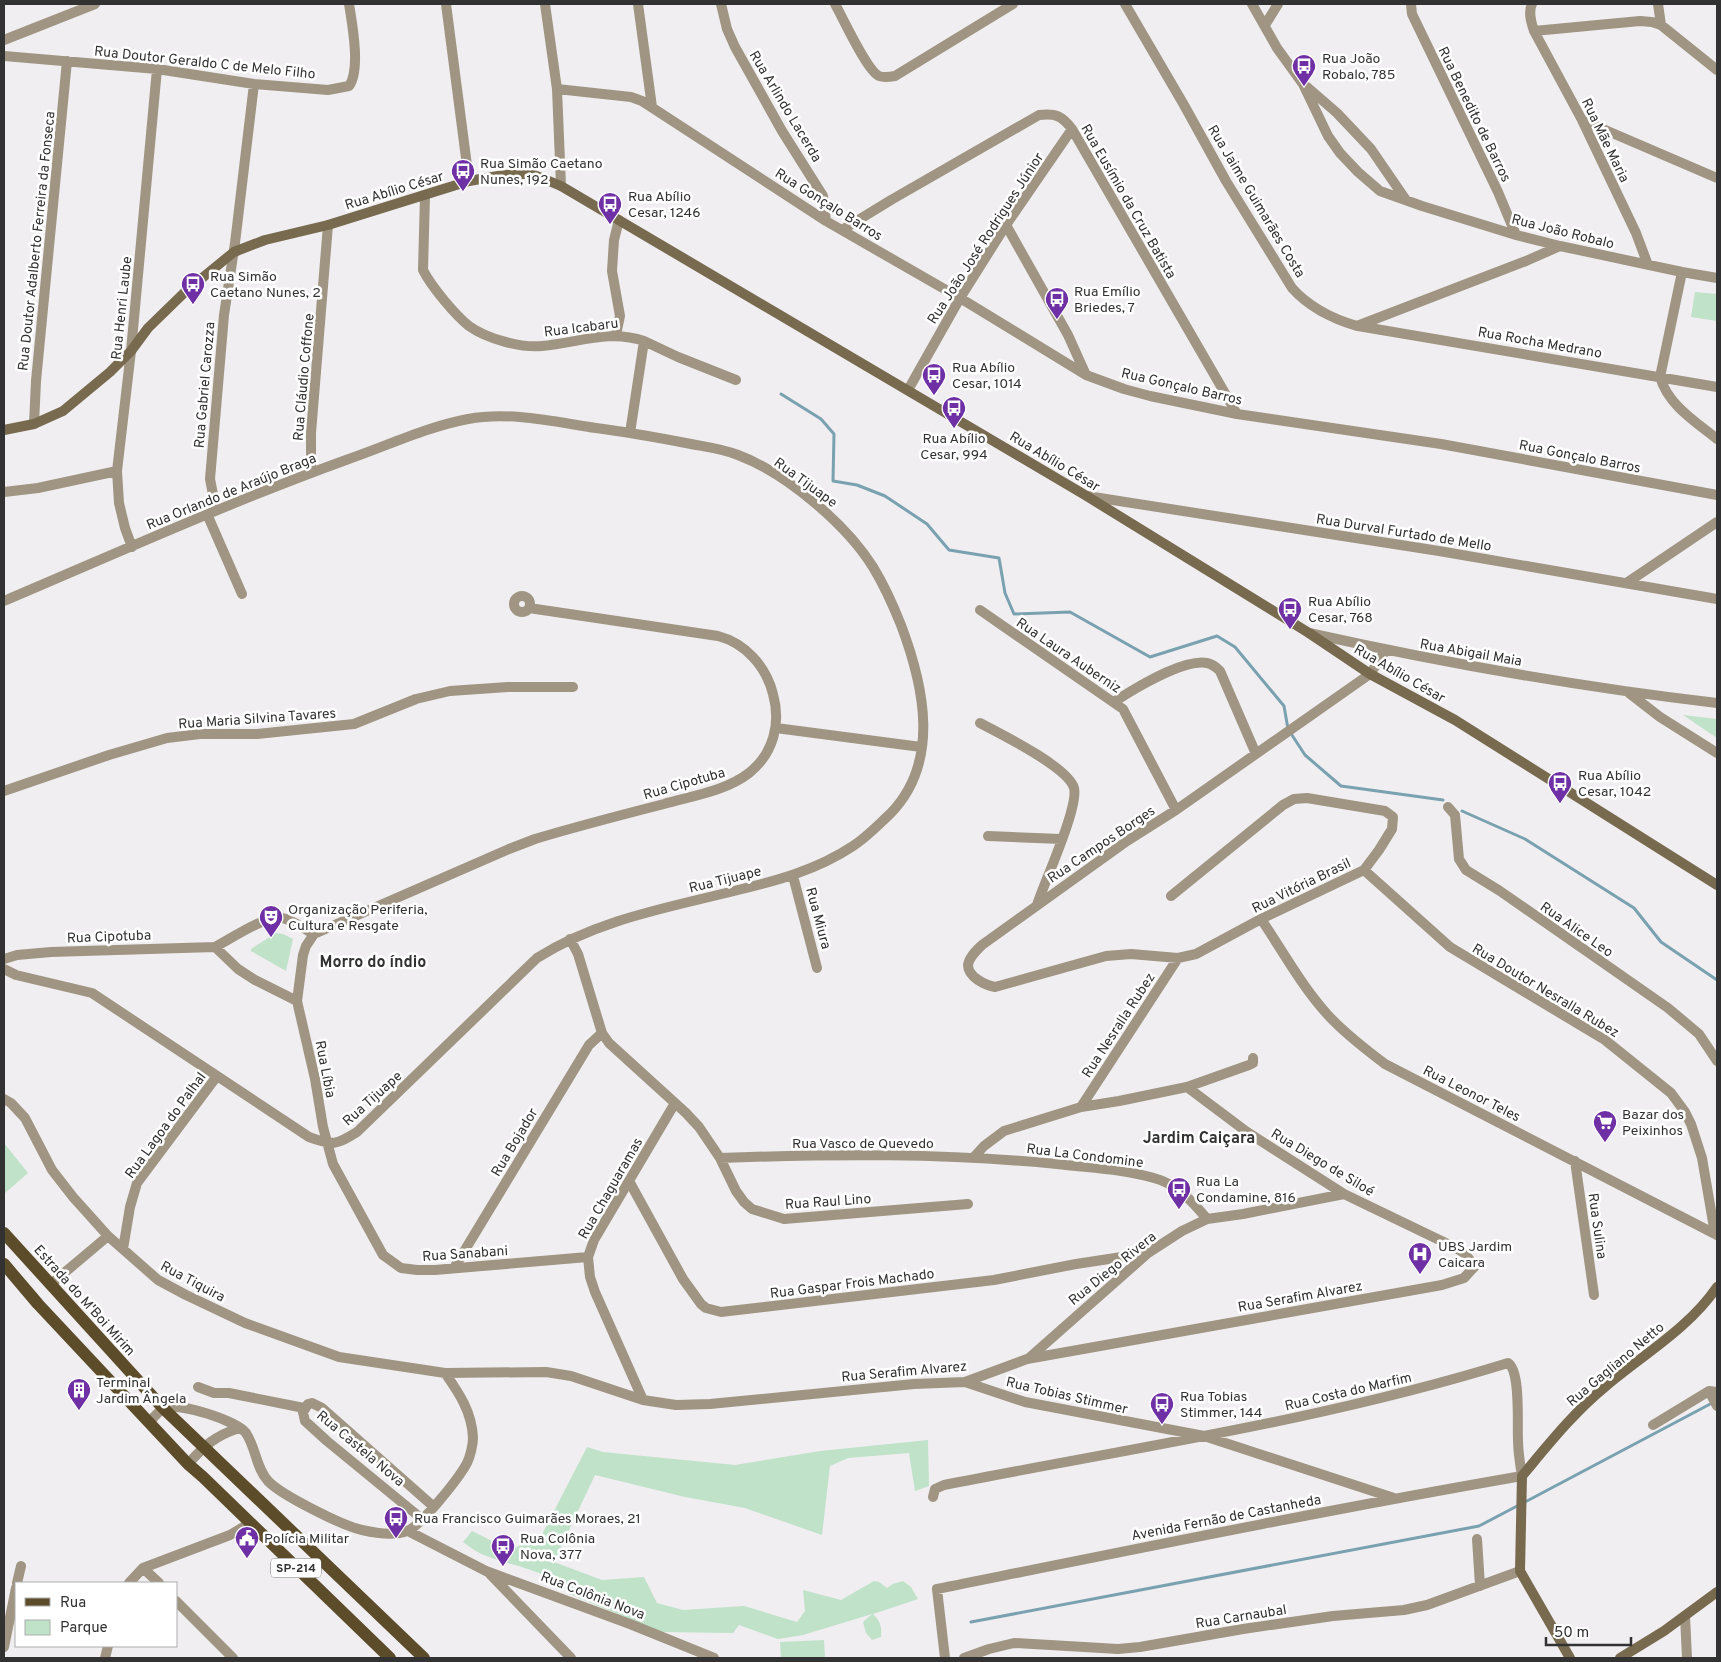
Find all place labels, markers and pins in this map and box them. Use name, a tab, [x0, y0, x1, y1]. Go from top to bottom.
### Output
place label: Rua João Robalo, 785	[1322, 51, 1395, 84]
bus stop icon: Rua João Robalo, 785	[1291, 53, 1317, 87]
place label: Rua Simão Caetano Nunes, 192	[480, 156, 603, 189]
bus stop icon: Rua Simão Caetano Nunes, 192	[450, 158, 476, 192]
place label: Rua Abílio Cesar, 1246	[628, 189, 701, 222]
bus stop icon: Rua Abílio Cesar, 1246	[597, 191, 623, 225]
place label: Rua Simão Caetano Nunes, 2	[210, 269, 321, 302]
bus stop icon: Rua Simão Caetano Nunes, 2	[180, 271, 206, 305]
place label: Rua Emílio Briedes, 7	[1074, 284, 1141, 317]
bus stop icon: Rua Emílio Briedes, 7	[1044, 286, 1070, 320]
place label: Rua Abílio Cesar, 1014	[952, 360, 1022, 393]
bus stop icon: Rua Abílio Cesar, 1014	[921, 362, 947, 396]
bus stop icon: Rua Abílio Cesar, 994	[941, 395, 967, 429]
place label: Rua Abílio Cesar, 994	[920, 431, 988, 464]
place label: Rua Abílio Cesar, 768	[1308, 594, 1373, 627]
bus stop icon: Rua Abílio Cesar, 768	[1277, 596, 1303, 630]
place label: Rua Abílio Cesar, 1042	[1578, 768, 1651, 801]
bus stop icon: Rua Abílio Cesar, 1042	[1547, 770, 1573, 804]
place label: Organização Periferia, Cultura e Resgate	[288, 902, 428, 935]
theatre icon: Organização Periferia, Cultura e Resgate	[258, 904, 284, 938]
place label: Bazar dos Peixinhos	[1622, 1107, 1684, 1140]
supermarket icon: Bazar dos Peixinhos	[1592, 1109, 1618, 1143]
place label: Rua La Condamine, 816	[1196, 1174, 1296, 1207]
bus stop icon: Rua La Condamine, 816	[1166, 1176, 1192, 1210]
place label: UBS Jardim Caicara	[1438, 1239, 1512, 1272]
hospital icon: UBS Jardim Caicara	[1407, 1241, 1433, 1275]
place label: Terminal Jardim Ângela	[96, 1375, 186, 1408]
building icon: Terminal Jardim Ângela	[66, 1377, 92, 1411]
place label: Rua Tobias Stimmer, 144	[1180, 1389, 1262, 1422]
bus stop icon: Rua Tobias Stimmer, 144	[1149, 1391, 1175, 1425]
bus stop icon: Rua Francisco Guimarães Moraes, 21	[383, 1505, 409, 1539]
place label: Rua Francisco Guimarães Moraes, 21	[414, 1511, 641, 1528]
public building icon: Polícia Militar	[234, 1525, 260, 1559]
place label: Polícia Militar	[264, 1531, 350, 1548]
place label: Rua Colônia Nova, 377	[520, 1531, 595, 1564]
bus stop icon: Rua Colônia Nova, 377	[490, 1533, 516, 1567]

